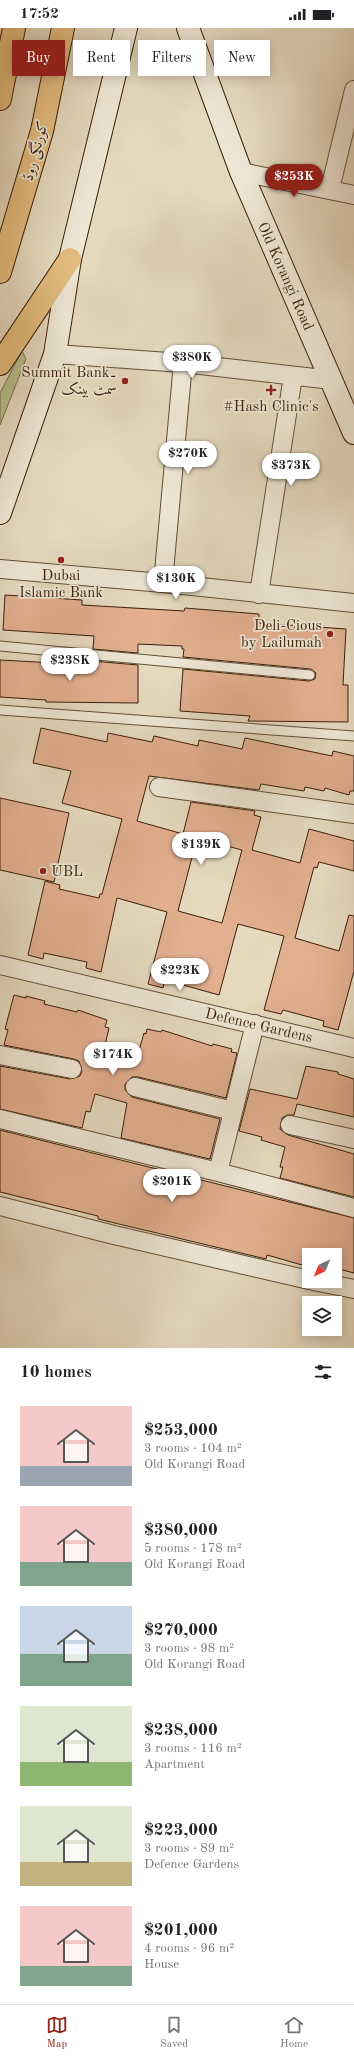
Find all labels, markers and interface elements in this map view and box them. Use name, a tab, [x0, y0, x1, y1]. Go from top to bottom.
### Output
text: 17:52	[20, 7, 59, 22]
chip: Buy	[12, 40, 65, 76]
chip: Rent	[73, 40, 130, 76]
chip: Filters	[138, 40, 206, 76]
chip: New	[214, 40, 270, 76]
street label: کورنگی روڈ	[18, 119, 54, 183]
pin: $253K	[266, 164, 322, 198]
text: $253K	[274, 170, 314, 183]
street label: Old Korangi Road	[254, 220, 315, 333]
pin: $380K	[164, 345, 220, 379]
text: $380K	[172, 351, 212, 364]
place label: Summit Bank۔ سمٹ بینک	[21, 366, 117, 398]
marker: Summit Bank۔ سمٹ بینک	[120, 376, 130, 386]
marker: #Hash Clinic's	[265, 384, 277, 396]
place label: #Hash Clinic's	[223, 400, 319, 415]
pin: $270K	[160, 441, 216, 475]
text: $270K	[168, 447, 208, 460]
pin: $373K	[263, 453, 319, 487]
text: $373K	[271, 459, 311, 472]
marker: Dubai Islamic Bank	[56, 555, 66, 565]
pin: $130K	[148, 566, 204, 600]
place label: Dubai Islamic Bank	[19, 569, 103, 601]
text: $130K	[156, 572, 196, 585]
place label: Deli-Cious by Lailumah	[241, 619, 322, 651]
marker: Deli-Cious by Lailumah	[325, 629, 335, 639]
pin: $238K	[42, 648, 98, 682]
text: $238K	[50, 654, 90, 667]
pin: $139K	[173, 832, 229, 866]
text: $139K	[181, 838, 221, 851]
place label: UBL	[51, 865, 83, 880]
marker: UBL	[38, 866, 48, 876]
pin: $223K	[152, 958, 208, 992]
text: $223K	[160, 964, 200, 977]
street label: Defence Gardens	[203, 1007, 314, 1046]
pin: $174K	[85, 1042, 141, 1076]
text: $174K	[93, 1048, 133, 1061]
pin: $201K	[144, 1169, 200, 1203]
text: $201K	[152, 1175, 192, 1188]
north arrow	[302, 1248, 342, 1288]
map controls	[302, 1248, 342, 1336]
button: layers	[302, 1296, 342, 1336]
icon: filters	[312, 1361, 334, 1383]
text: 10 homes	[20, 1364, 92, 1381]
icon: home	[52, 1422, 100, 1470]
text: $253,000	[144, 1422, 218, 1439]
text: 3 rooms · 104 m²	[144, 1442, 242, 1455]
text: Old Korangi Road	[144, 1458, 245, 1471]
icon: home	[52, 1522, 100, 1570]
text: $380,000	[144, 1522, 218, 1539]
text: 5 rooms · 178 m²	[144, 1542, 242, 1555]
text: Old Korangi Road	[144, 1558, 245, 1571]
icon: home	[52, 1622, 100, 1670]
text: $270,000	[144, 1622, 218, 1639]
text: 3 rooms · 98 m²	[144, 1642, 234, 1655]
text: Old Korangi Road	[144, 1658, 245, 1671]
icon: home	[52, 1722, 100, 1770]
text: $238,000	[144, 1722, 218, 1739]
text: 3 rooms · 116 m²	[144, 1742, 242, 1755]
text: Apartment	[144, 1758, 205, 1771]
icon: home	[52, 1822, 100, 1870]
text: $223,000	[144, 1822, 218, 1839]
text: 3 rooms · 89 m²	[144, 1842, 234, 1855]
text: Defence Gardens	[144, 1858, 239, 1871]
icon: home	[52, 1922, 100, 1970]
text: $201,000	[144, 1922, 218, 1939]
text: 4 rooms · 96 m²	[144, 1942, 234, 1955]
text: House	[144, 1958, 179, 1971]
tab: Map	[46, 2014, 68, 2052]
tab: Saved	[160, 2014, 188, 2052]
tab: Home	[280, 2014, 308, 2052]

